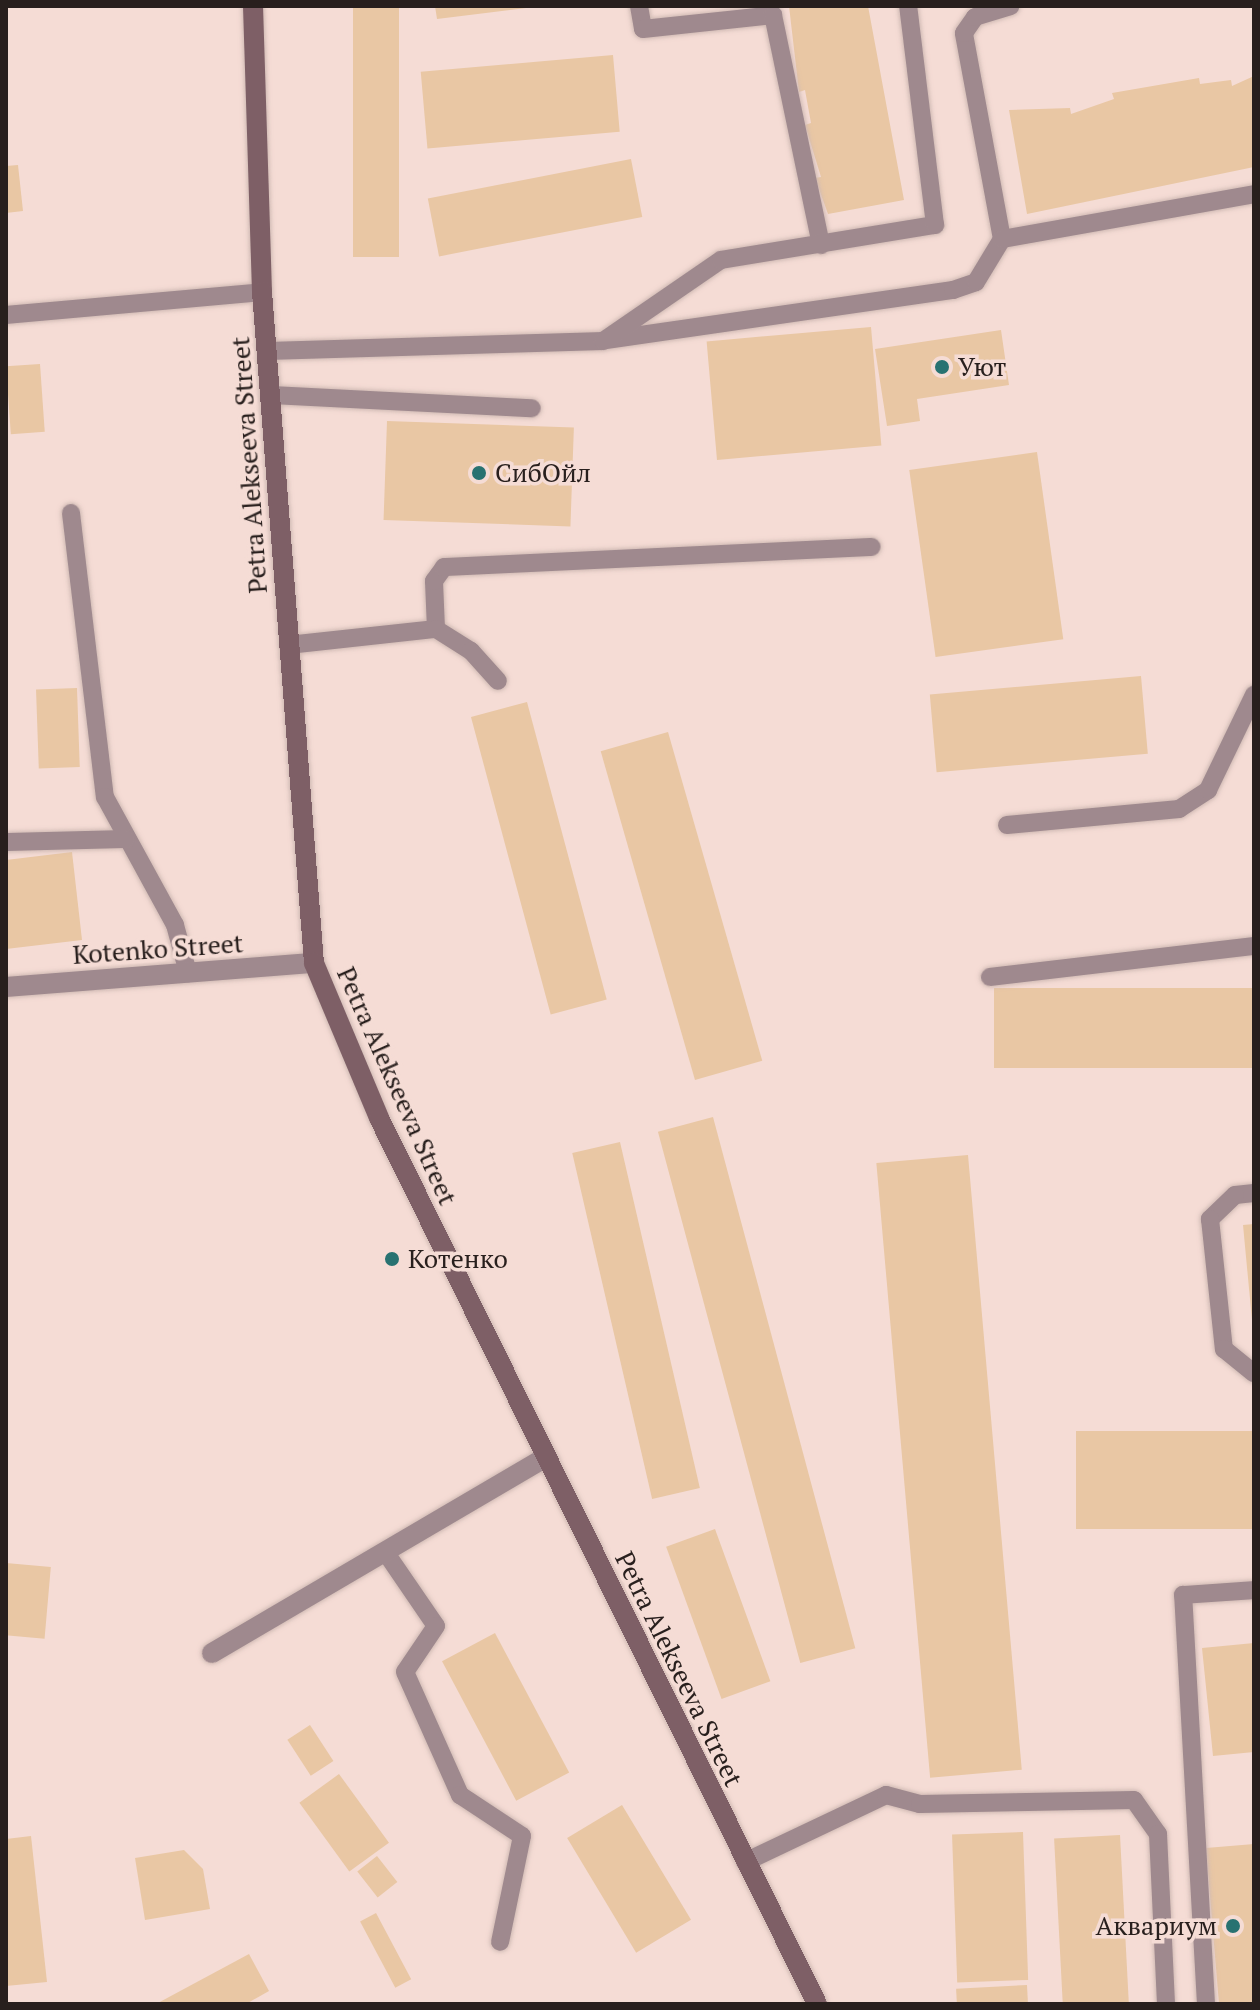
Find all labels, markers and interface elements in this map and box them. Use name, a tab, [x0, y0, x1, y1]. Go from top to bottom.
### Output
street label: Petra Alekseeva Street	[224, 335, 274, 595]
place label: Уют	[958, 351, 1006, 383]
marker: Уют	[933, 358, 951, 376]
place label: СибОйл	[495, 457, 591, 489]
marker: СибОйл	[470, 464, 488, 482]
street label: Kotenko Street	[72, 927, 244, 971]
street label: Petra Alekseeva Street	[330, 962, 464, 1210]
place label: Котенко	[408, 1243, 508, 1275]
marker: Котенко	[383, 1250, 401, 1268]
street label: Petra Alekseeva Street	[608, 1546, 750, 1792]
place label: Аквариум	[1095, 1910, 1217, 1942]
marker: Аквариум	[1224, 1917, 1242, 1935]

